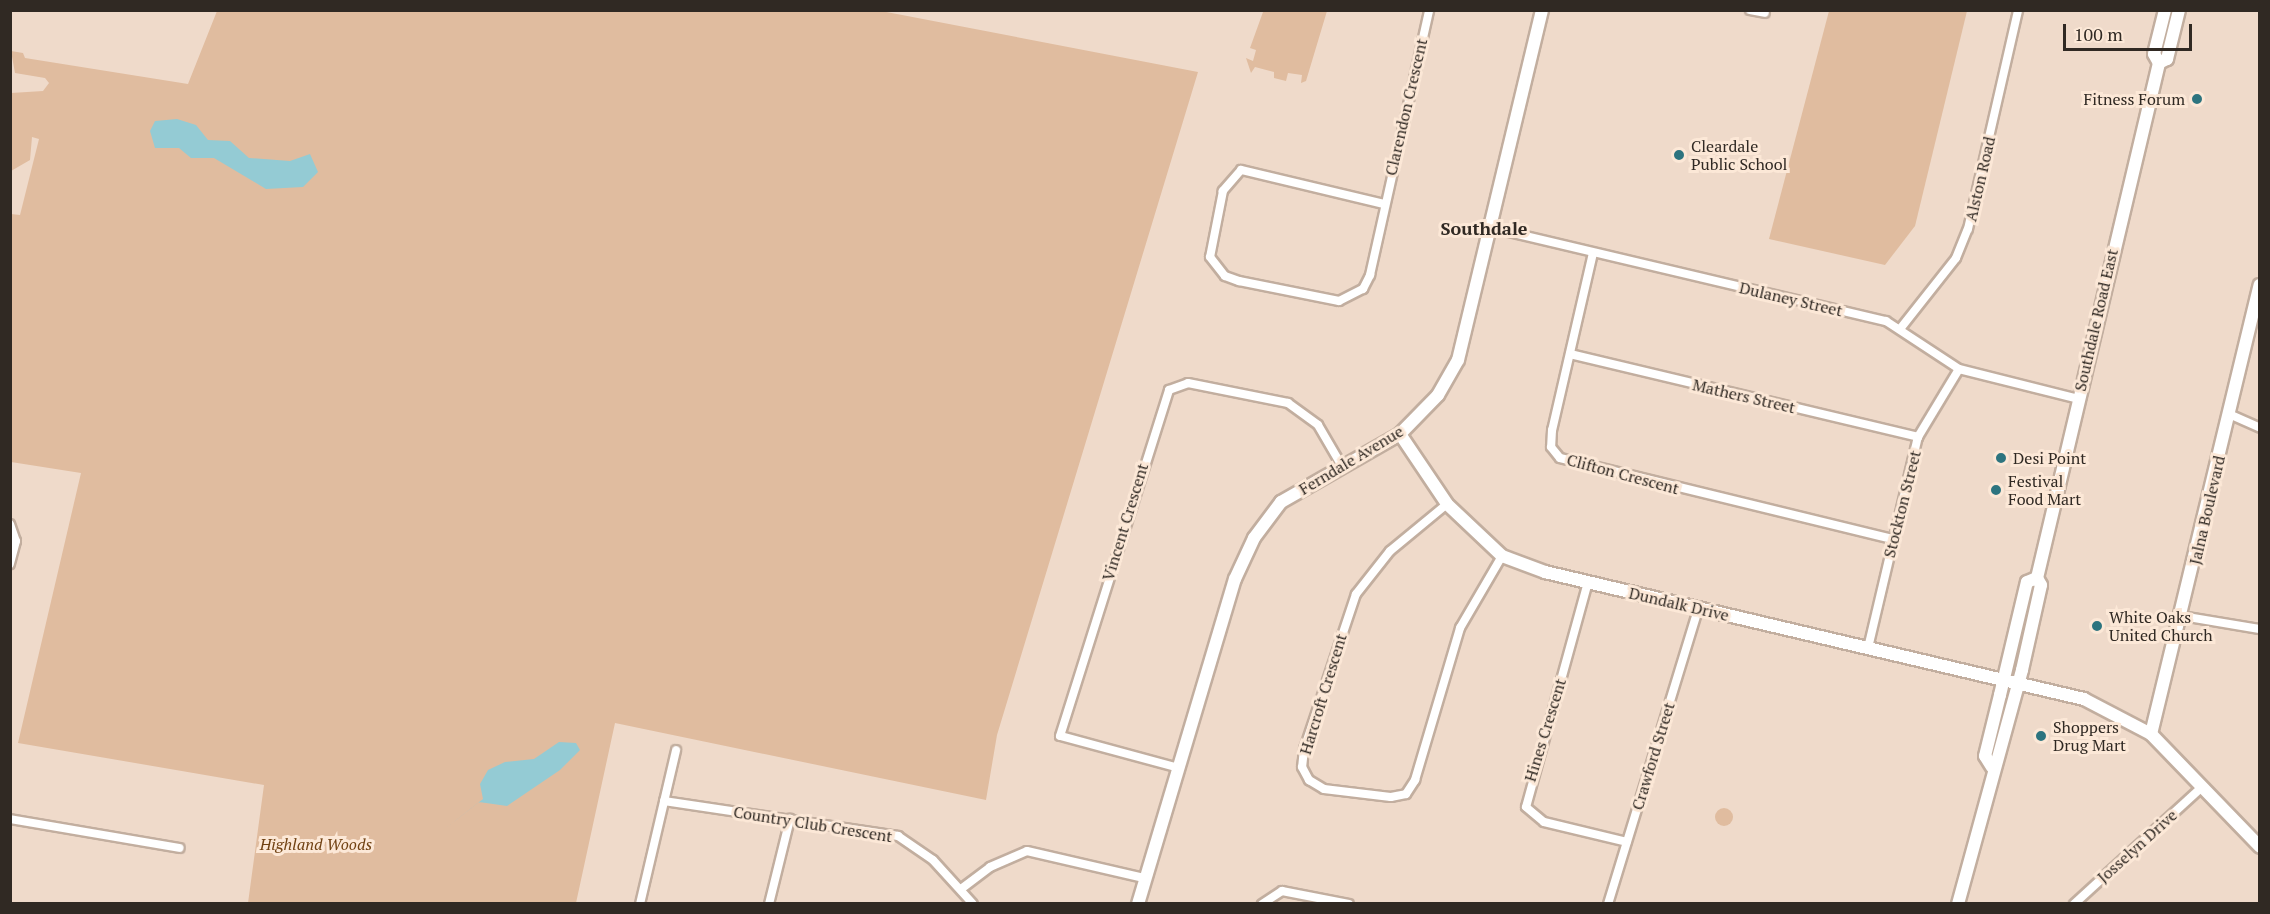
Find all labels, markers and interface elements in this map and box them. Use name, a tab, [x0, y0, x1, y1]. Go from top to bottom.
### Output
scale bar	[2066, 12, 2195, 50]
text: 100 m	[2074, 22, 2123, 46]
street label: Clarendon Crescent	[1381, 37, 1431, 177]
place label: Fitness Forum	[2084, 89, 2185, 109]
marker: Fitness Forum	[2190, 92, 2204, 106]
street label: Alston Road	[1961, 135, 1999, 223]
place label: Cleardale Public School	[1691, 136, 1787, 174]
marker: Cleardale Public School	[1672, 148, 1686, 162]
district label: Southdale	[1440, 217, 1528, 239]
street label: Southdale Road East	[2070, 247, 2122, 393]
street label: Dulaney Street	[1738, 278, 1844, 320]
street label: Mathers Street	[1691, 375, 1797, 417]
street label: Ferndale Avenue	[1295, 421, 1407, 499]
street label: Stockton Street	[1879, 448, 1925, 560]
place label: Desi Point	[2013, 448, 2086, 468]
street label: Clifton Crescent	[1565, 450, 1681, 498]
marker: Desi Point	[1994, 451, 2008, 465]
street label: Jalna Boulevard	[2185, 454, 2229, 566]
street label: Vincent Crescent	[1098, 461, 1152, 583]
place label: Festival Food Mart	[2008, 471, 2081, 509]
marker: Festival Food Mart	[1989, 483, 2003, 497]
street label: Dundalk Drive	[1627, 583, 1731, 625]
place label: White Oaks United Church	[2109, 607, 2213, 645]
marker: White Oaks United Church	[2090, 619, 2104, 633]
street label: Harcroft Crescent	[1295, 631, 1351, 757]
street label: Hines Crescent	[1520, 676, 1570, 784]
street label: Crawford Street	[1627, 700, 1679, 812]
place label: Shoppers Drug Mart	[2053, 717, 2126, 755]
marker: Shoppers Drug Mart	[2034, 729, 2048, 743]
street label: Country Club Crescent	[732, 802, 894, 846]
street label: Josselyn Drive	[2093, 805, 2181, 887]
park label: Highland Woods	[260, 834, 372, 854]

